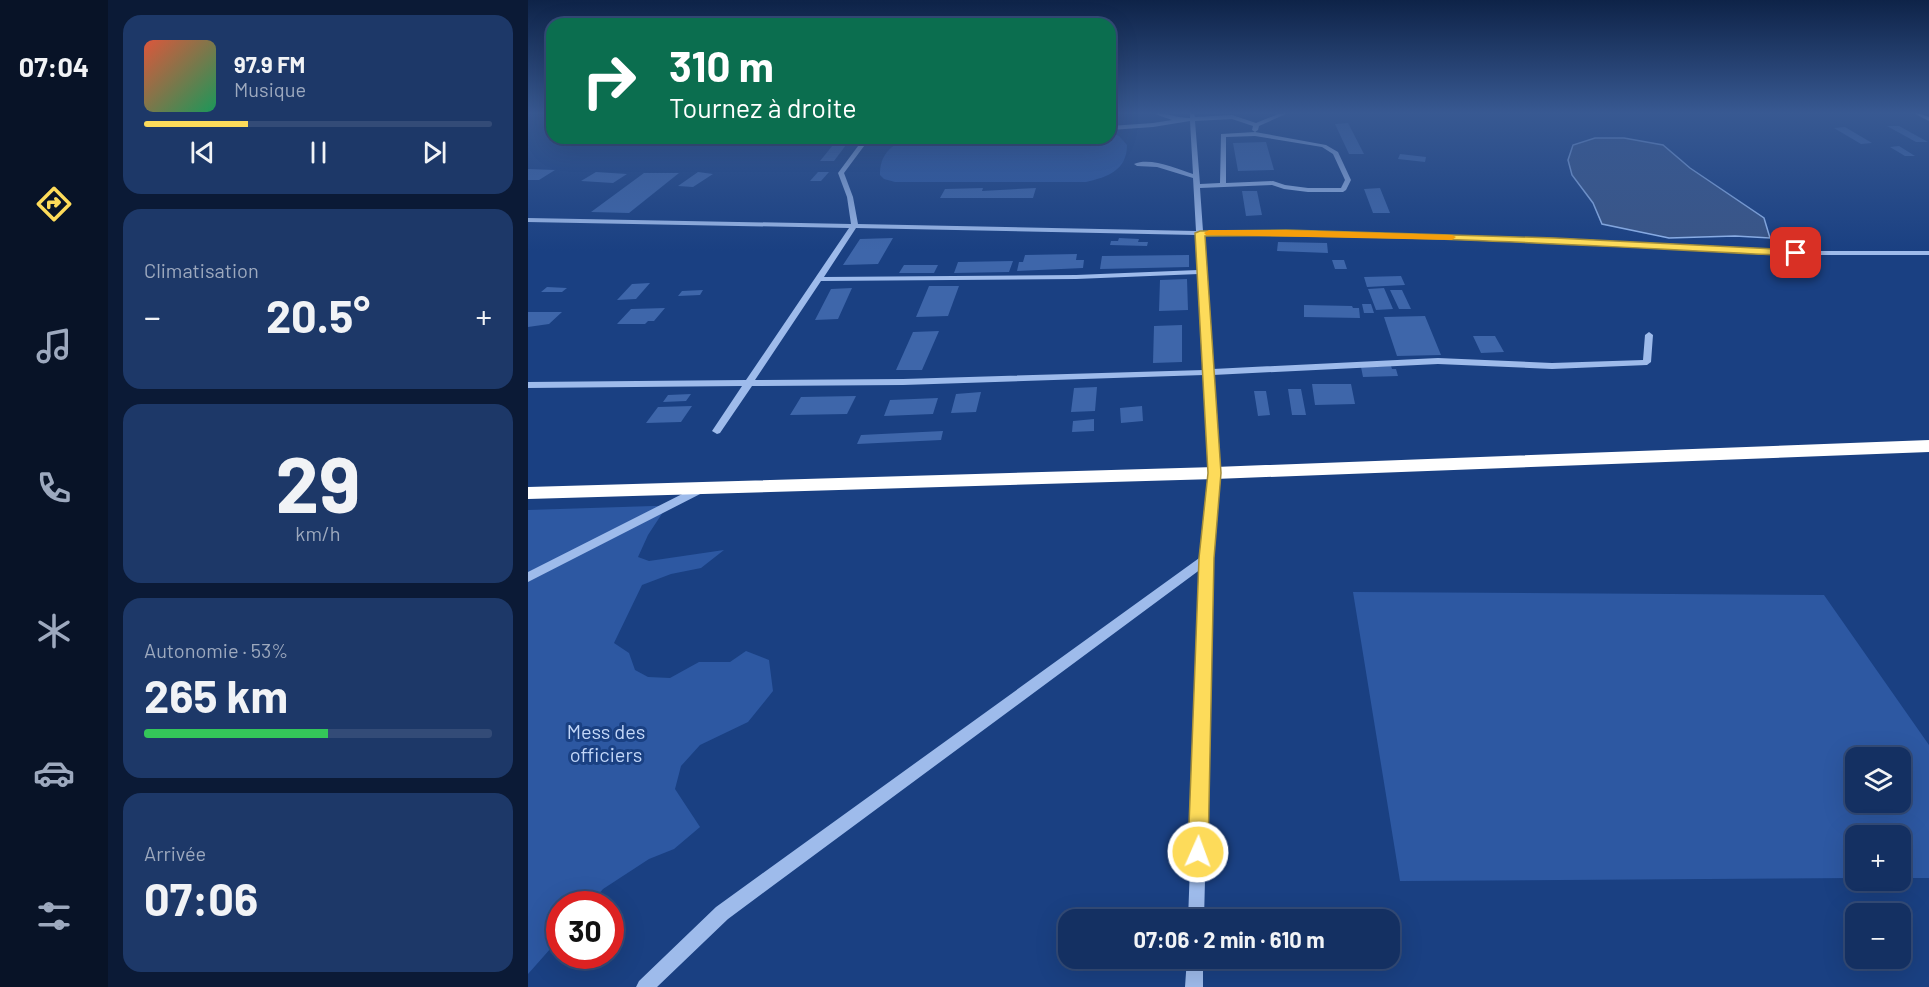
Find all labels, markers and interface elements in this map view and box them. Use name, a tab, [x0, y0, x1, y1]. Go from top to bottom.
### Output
text: 310 m	[669, 40, 774, 90]
icon: right	[570, 42, 648, 120]
text: 07:04	[19, 50, 89, 82]
text: 97.9 FM	[234, 51, 305, 77]
text: Musique	[234, 77, 306, 101]
text: Tournez à droite	[669, 91, 857, 123]
icon: previous	[186, 136, 219, 169]
icon: pause	[302, 136, 335, 169]
icon: next	[418, 136, 451, 169]
icon: directions	[33, 183, 75, 225]
pin	[1770, 227, 1821, 278]
icon: arrive	[1779, 236, 1812, 269]
text: Climatisation	[144, 258, 259, 282]
text: 20.5°	[266, 288, 370, 342]
text: −	[144, 296, 161, 336]
text: +	[476, 296, 492, 336]
icon: music	[33, 325, 75, 367]
text: 29	[275, 435, 361, 529]
icon: phone	[33, 467, 75, 509]
text: km/h	[295, 521, 341, 545]
icon: climate	[33, 610, 75, 652]
text: Autonomie · 53%	[144, 638, 288, 662]
text: 265 km	[144, 668, 288, 722]
park label: Mess des officiers	[567, 719, 645, 766]
map controls	[1845, 747, 1911, 969]
button: layers	[1845, 747, 1911, 813]
icon: car	[33, 752, 75, 794]
position arrow	[1166, 820, 1230, 884]
button: +	[1845, 825, 1911, 891]
text: Arrivée	[144, 841, 206, 865]
text: 07:06	[144, 871, 258, 925]
speed limit sign: 30	[546, 891, 624, 969]
icon: filters	[33, 895, 75, 937]
button: −	[1845, 903, 1911, 969]
text: 07:06 · 2 min · 610 m	[1133, 926, 1325, 952]

